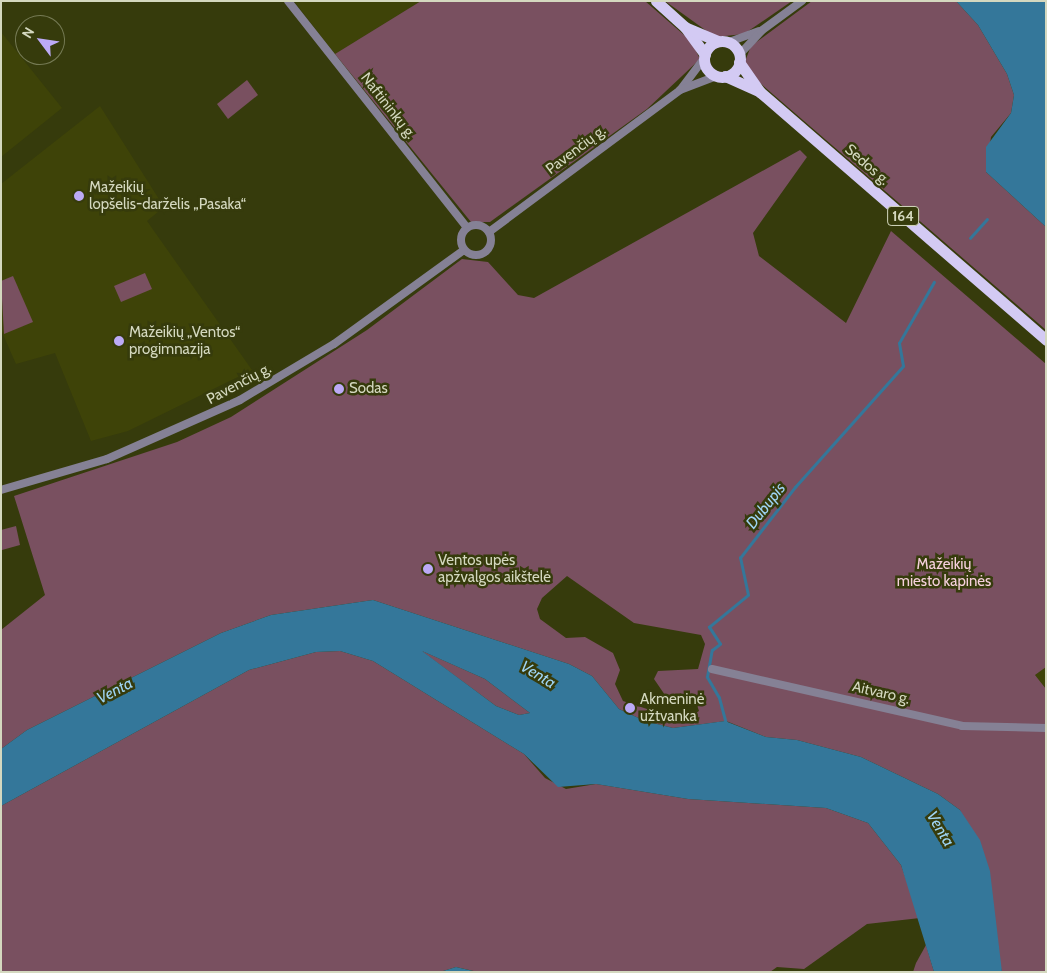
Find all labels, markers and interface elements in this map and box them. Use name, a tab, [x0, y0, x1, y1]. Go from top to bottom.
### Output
north arrow	[15, 15, 65, 65]
text: N	[18, 24, 38, 42]
street label: Naftininkų g.	[357, 69, 419, 143]
street label: Pavenčių g.	[542, 122, 610, 178]
street label: Sedos g.	[841, 141, 893, 189]
place label: Mažeikių lopšelis-darželis „Pasaka“	[89, 178, 246, 213]
marker: Mažeikių lopšelis-darželis „Pasaka“	[73, 190, 85, 202]
road number: 164	[887, 205, 919, 228]
place label: Mažeikių „Ventos“ progimnazija	[129, 323, 240, 358]
marker: Mažeikių „Ventos“ progimnazija	[113, 335, 125, 347]
street label: Pavenčių g.	[204, 360, 274, 408]
place label: Sodas	[349, 380, 388, 398]
marker: Sodas	[333, 383, 345, 395]
water label: Dubupis	[742, 479, 790, 533]
place label: Ventos upės apžvalgos aikštelė	[438, 551, 551, 586]
park label: Mažeikių miesto kapinės	[897, 555, 991, 590]
marker: Ventos upės apžvalgos aikštelė	[422, 563, 434, 575]
water label: Venta	[517, 657, 559, 693]
water label: Venta	[94, 674, 136, 708]
street label: Aitvaro g.	[850, 678, 912, 708]
place label: Akmeninė užtvanka	[640, 690, 704, 725]
marker: Akmeninė užtvanka	[624, 702, 636, 714]
water label: Venta	[922, 808, 958, 850]

